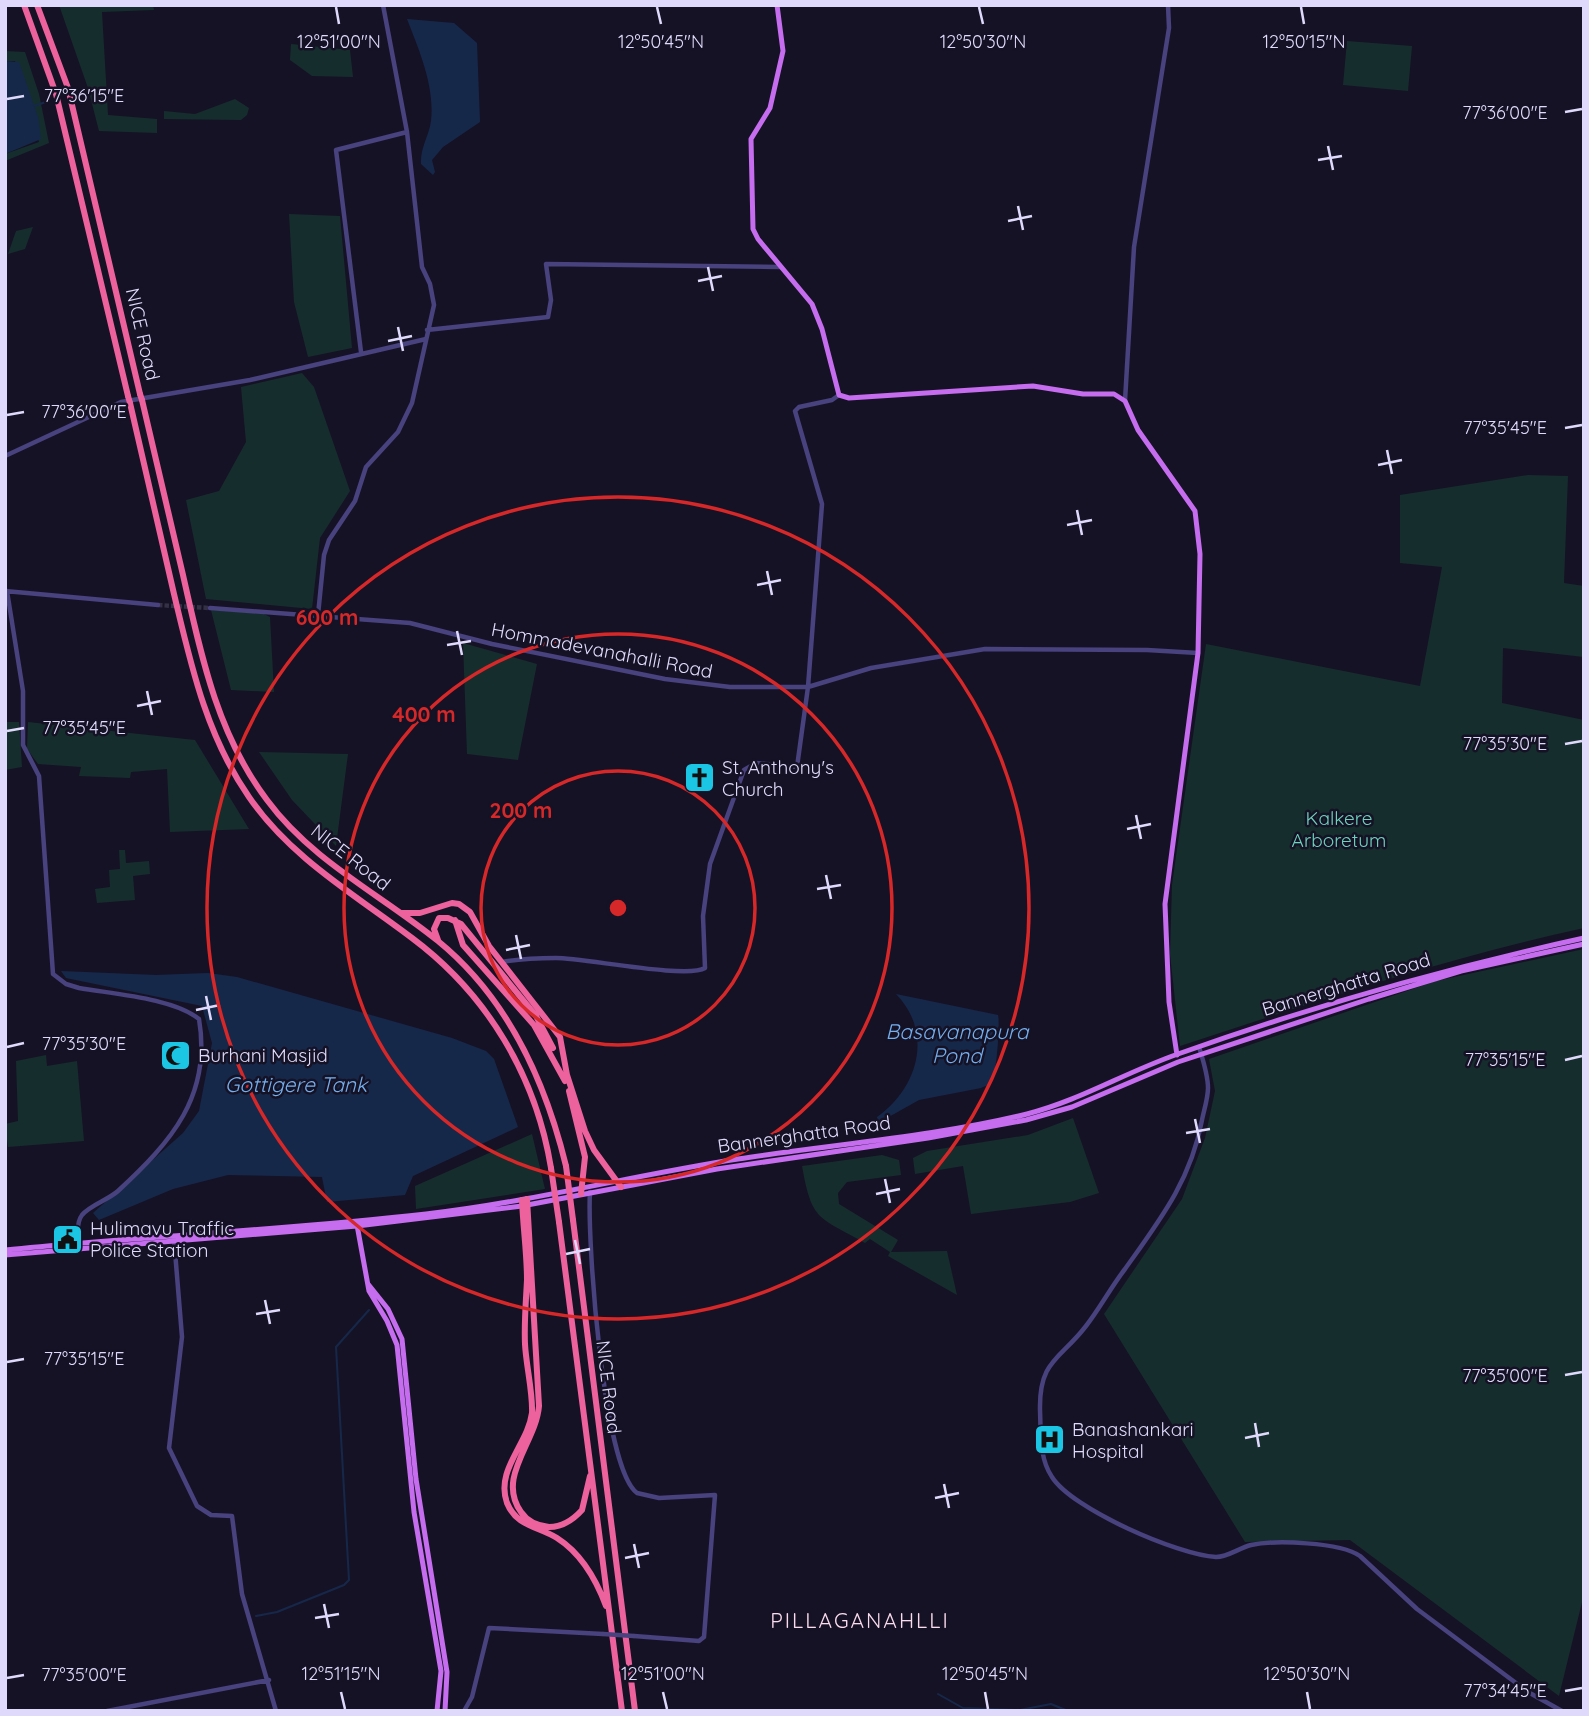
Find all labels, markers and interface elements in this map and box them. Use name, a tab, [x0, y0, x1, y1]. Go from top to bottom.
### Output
text: 12°51'00"N	[297, 30, 381, 53]
text: 12°50'45"N	[618, 30, 704, 53]
text: 12°50'30"N	[940, 30, 1026, 53]
text: 12°50'15"N	[1262, 30, 1346, 53]
text: 77°36'15"E	[44, 84, 124, 107]
text: 77°36'00"E	[1462, 101, 1548, 124]
street label: NICE Road	[121, 285, 165, 383]
text: 77°36'00"E	[41, 400, 127, 423]
text: 77°35'45"E	[1463, 416, 1547, 439]
text: 600 m	[296, 604, 358, 630]
street label: Hommadevanahalli Road	[489, 617, 715, 683]
text: 400 m	[392, 701, 456, 727]
text: 77°35'45"E	[42, 716, 126, 739]
text: 77°35'30"E	[1463, 732, 1547, 755]
place label: St. Anthony's Church	[722, 755, 834, 801]
church icon: St. Anthony's Church	[682, 761, 716, 795]
text: 200 m	[490, 797, 552, 823]
park label: Kalkere Arboretum	[1292, 806, 1386, 852]
street label: NICE Road	[307, 819, 395, 895]
centre of rings	[606, 896, 630, 920]
street label: Bannerghatta Road	[1259, 947, 1433, 1021]
water label: Basavanapura Pond	[886, 1018, 1030, 1068]
text: 77°35'30"E	[42, 1032, 126, 1055]
mosque icon: Burhani Masjid	[158, 1038, 192, 1072]
place label: Burhani Masjid	[198, 1043, 328, 1067]
text: 77°35'15"E	[1465, 1048, 1545, 1071]
water label: Gottigere Tank	[225, 1071, 369, 1097]
street label: Bannerghatta Road	[716, 1110, 892, 1158]
place label: Hulimavu Traffic Police Station	[90, 1216, 234, 1262]
public building icon: Hulimavu Traffic Police Station	[50, 1222, 84, 1256]
street label: NICE Road	[591, 1339, 627, 1435]
text: 77°35'15"E	[44, 1347, 124, 1370]
text: 77°35'00"E	[1462, 1364, 1548, 1387]
place label: Banashankari Hospital	[1072, 1417, 1194, 1463]
hospital icon: Banashankari Hospital	[1032, 1423, 1066, 1457]
district label: PILLAGANAHLLI	[770, 1607, 950, 1633]
text: 12°51'15"N	[301, 1662, 381, 1685]
text: 12°51'00"N	[621, 1662, 705, 1685]
text: 12°50'45"N	[942, 1662, 1028, 1685]
text: 12°50'30"N	[1264, 1662, 1350, 1685]
text: 77°35'00"E	[41, 1663, 127, 1686]
text: 77°34'45"E	[1463, 1679, 1547, 1702]

